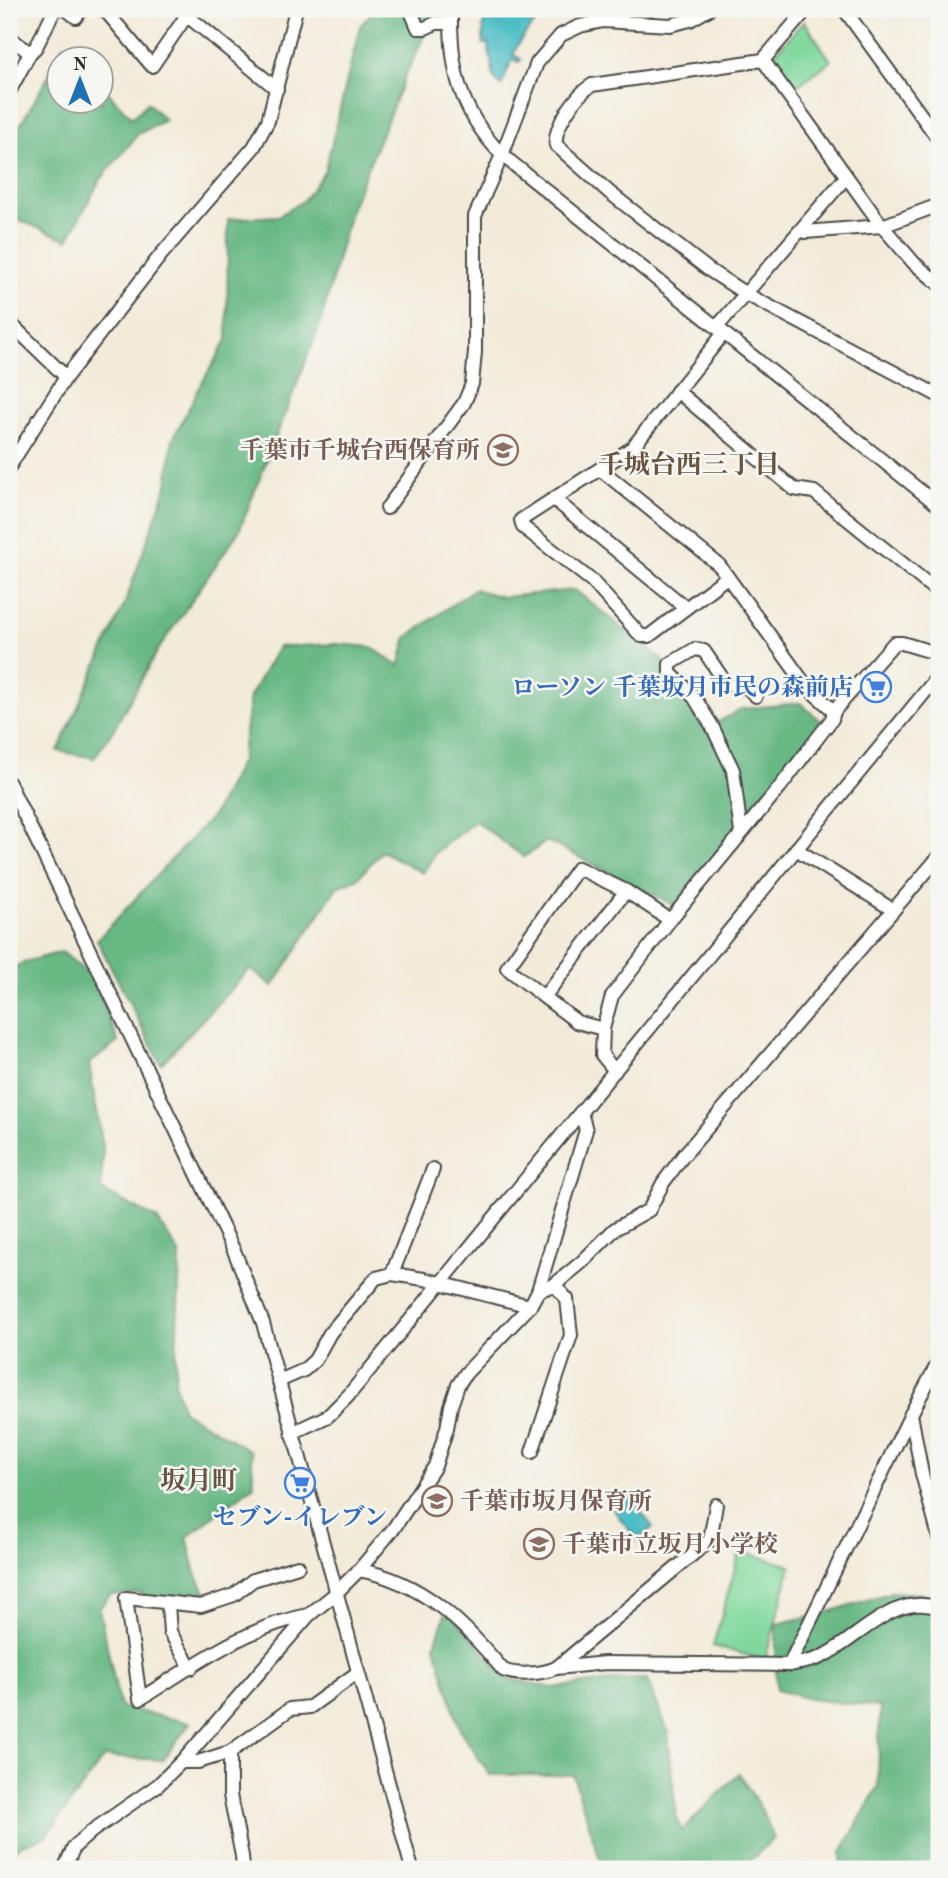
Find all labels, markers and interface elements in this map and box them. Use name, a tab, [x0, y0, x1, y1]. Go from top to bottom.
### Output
north arrow	[46, 46, 116, 116]
text: N	[73, 56, 88, 75]
school or university icon: 千葉市千城台西保育所	[486, 433, 520, 467]
place label: 千葉市千城台西保育所	[240, 437, 480, 464]
district label: 千城台西三丁目	[598, 450, 780, 479]
supermarket icon: ローソン 千葉坂月市民の森前店	[859, 670, 893, 704]
place label: ローソン 千葉坂月市民の森前店	[511, 674, 853, 701]
supermarket icon: セブン-イレブン	[283, 1466, 317, 1500]
district label: 坂月町	[160, 1467, 238, 1495]
school or university icon: 千葉市坂月保育所	[420, 1484, 454, 1518]
place label: 千葉市坂月保育所	[460, 1488, 652, 1515]
place label: セブン-イレブン	[213, 1504, 387, 1531]
school or university icon: 千葉市立坂月小学校	[522, 1527, 556, 1561]
place label: 千葉市立坂月小学校	[562, 1531, 778, 1558]

